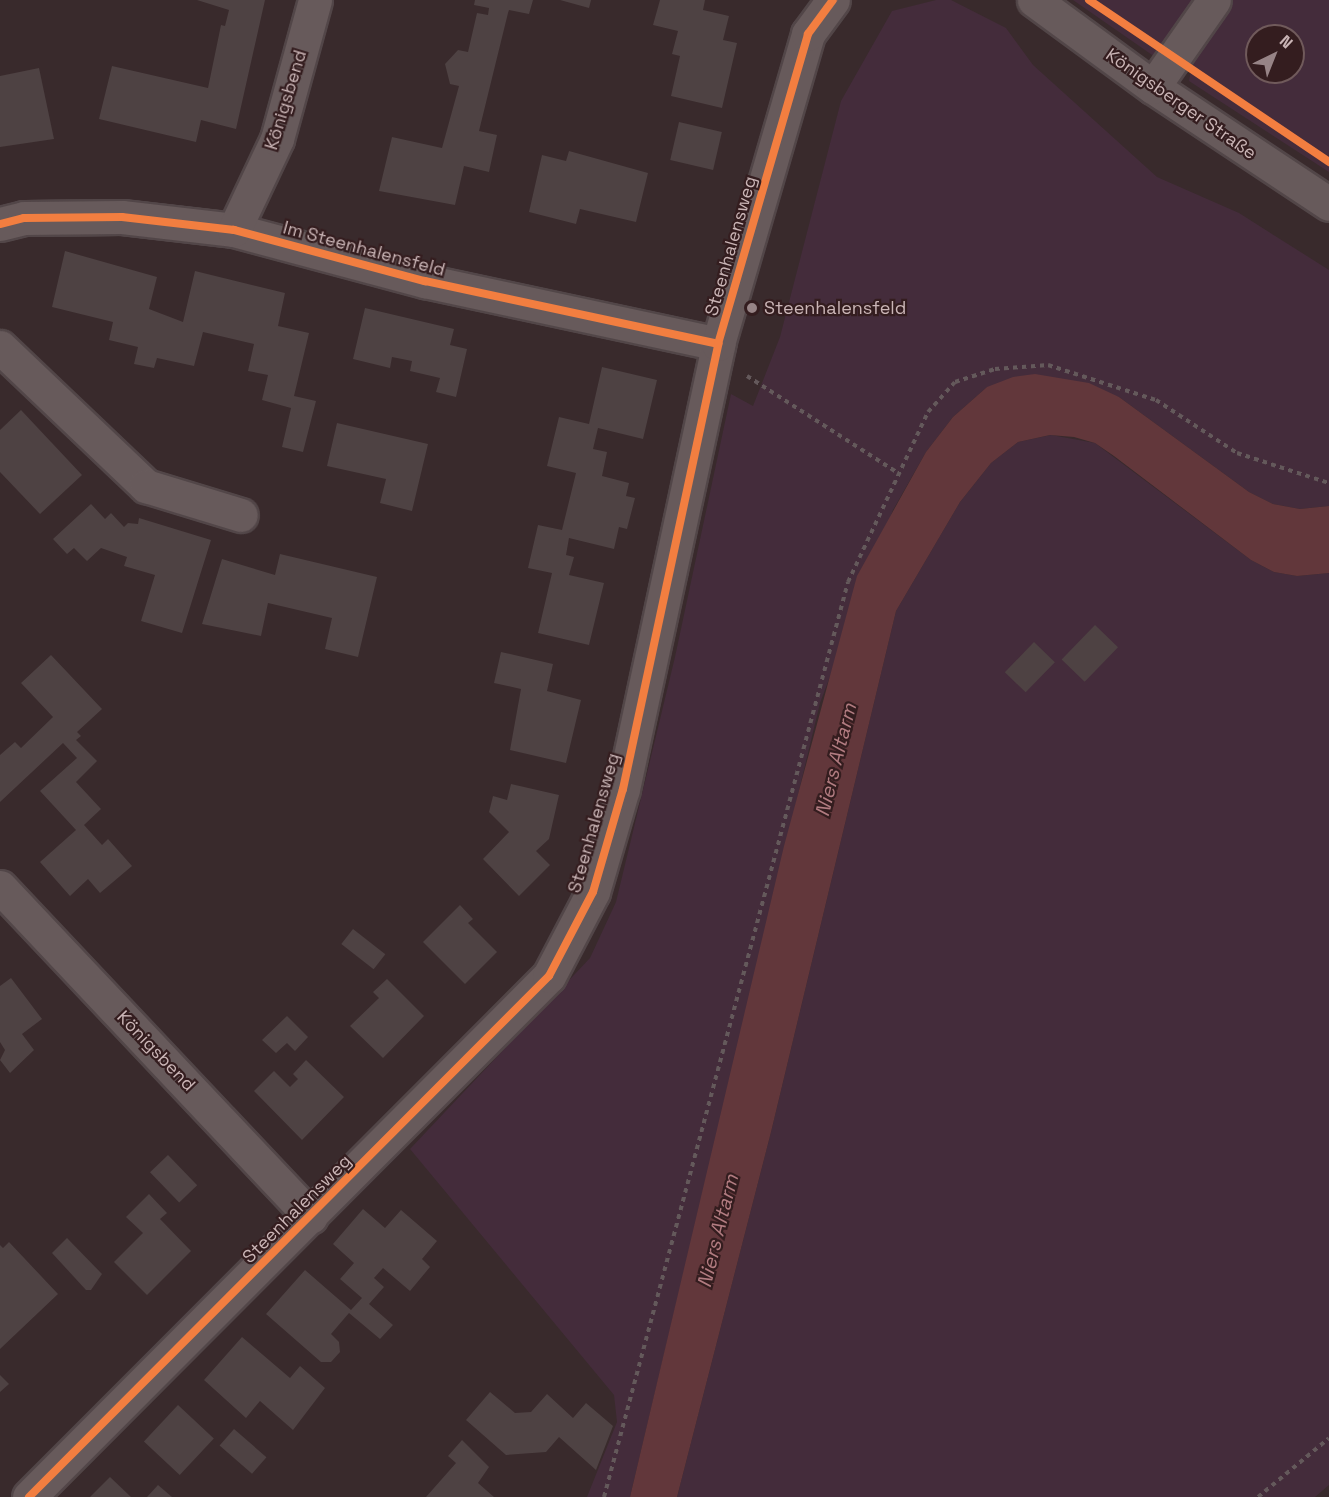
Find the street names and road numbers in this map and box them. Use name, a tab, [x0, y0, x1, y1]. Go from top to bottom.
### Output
street label: Königsberger Straße	[1102, 44, 1260, 164]
street label: Königsbend	[261, 48, 311, 152]
street label: Steenhalensweg	[701, 174, 761, 318]
street label: Im Steenhalensfeld	[281, 217, 447, 281]
street label: Steenhalensweg	[564, 751, 624, 895]
street label: Königsbend	[112, 1006, 200, 1096]
street label: Steenhalensweg	[238, 1150, 356, 1268]

